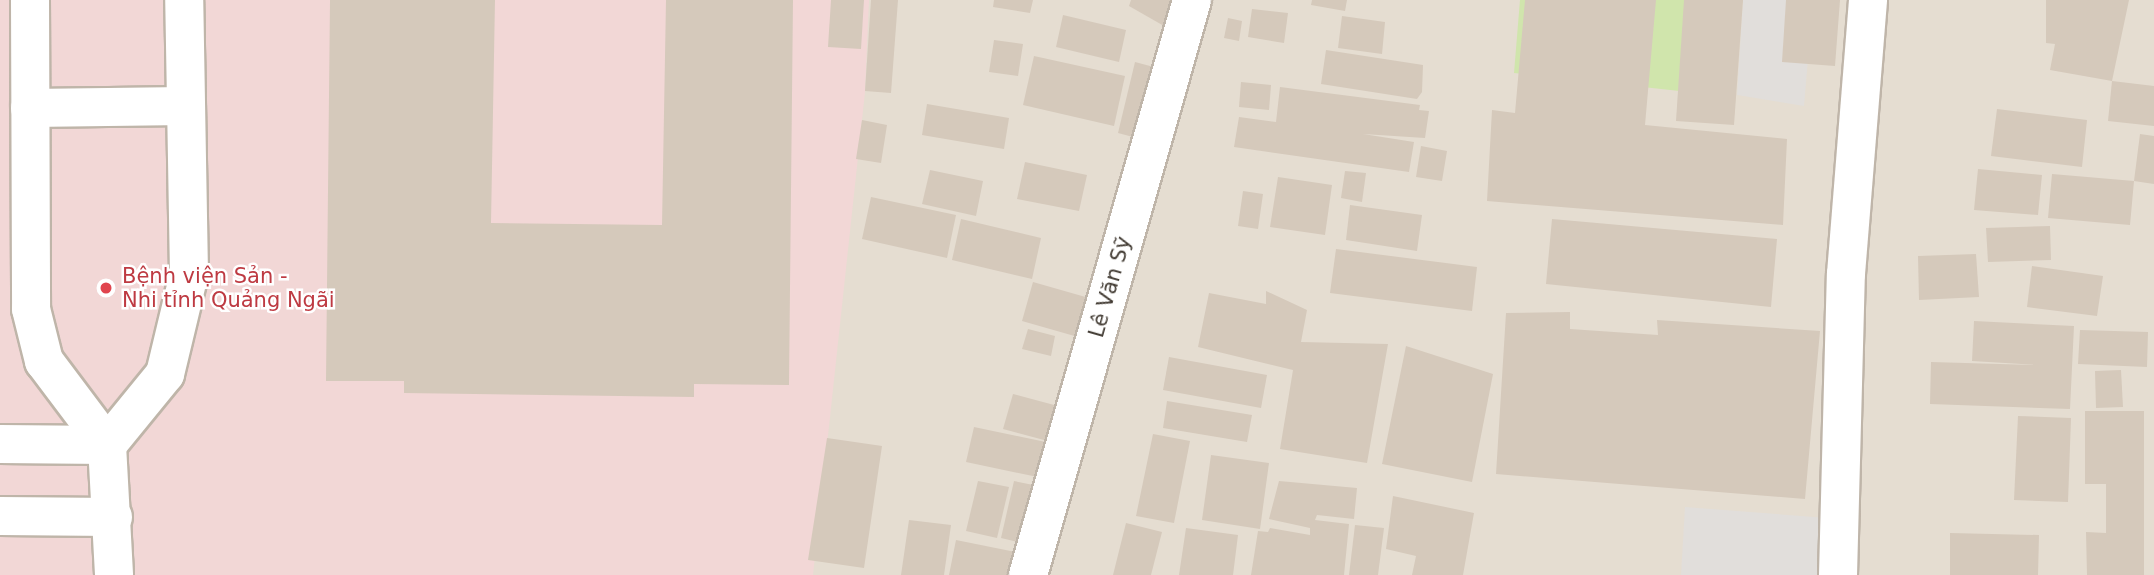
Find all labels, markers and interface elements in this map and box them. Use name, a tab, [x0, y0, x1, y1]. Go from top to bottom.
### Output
street label: Lê Văn Sỹ	[1084, 234, 1136, 340]
place label: Bệnh viện Sản - Nhi tỉnh Quảng Ngãi	[122, 263, 335, 313]
marker: Bệnh viện Sản - Nhi tỉnh Quảng Ngãi	[96, 278, 116, 298]

